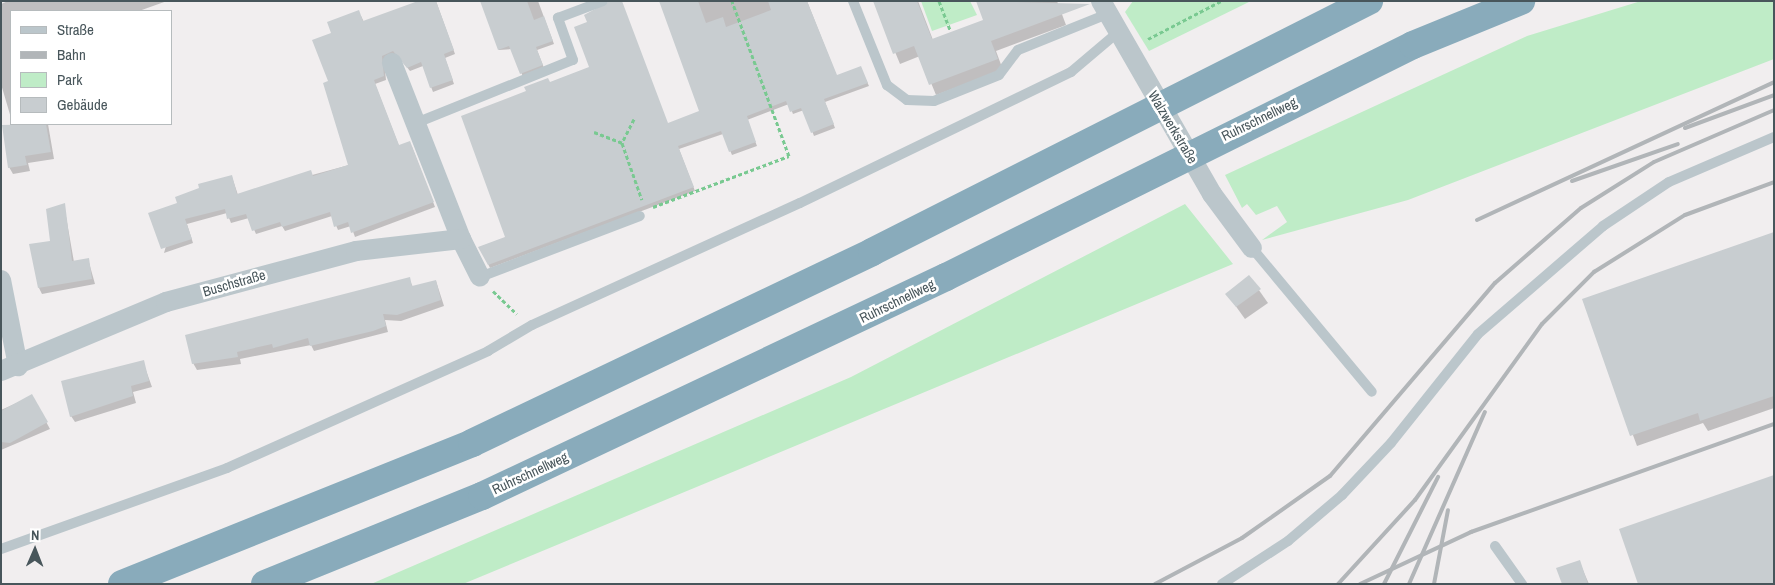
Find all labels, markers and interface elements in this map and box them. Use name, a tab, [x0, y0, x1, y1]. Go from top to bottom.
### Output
legend	[10, 10, 172, 125]
text: Straße	[57, 19, 94, 40]
text: Bahn	[57, 44, 86, 65]
text: Park	[57, 69, 82, 90]
street label: Walzwerkstraße	[1145, 88, 1201, 166]
text: Gebäude	[57, 94, 108, 115]
street label: Ruhrschnellweg	[1219, 94, 1299, 144]
street label: Buschstraße	[201, 266, 267, 300]
street label: Ruhrschnellweg	[857, 276, 937, 326]
street label: Ruhrschnellweg	[489, 448, 571, 498]
north arrow	[10, 525, 60, 575]
text: N	[31, 526, 40, 544]

